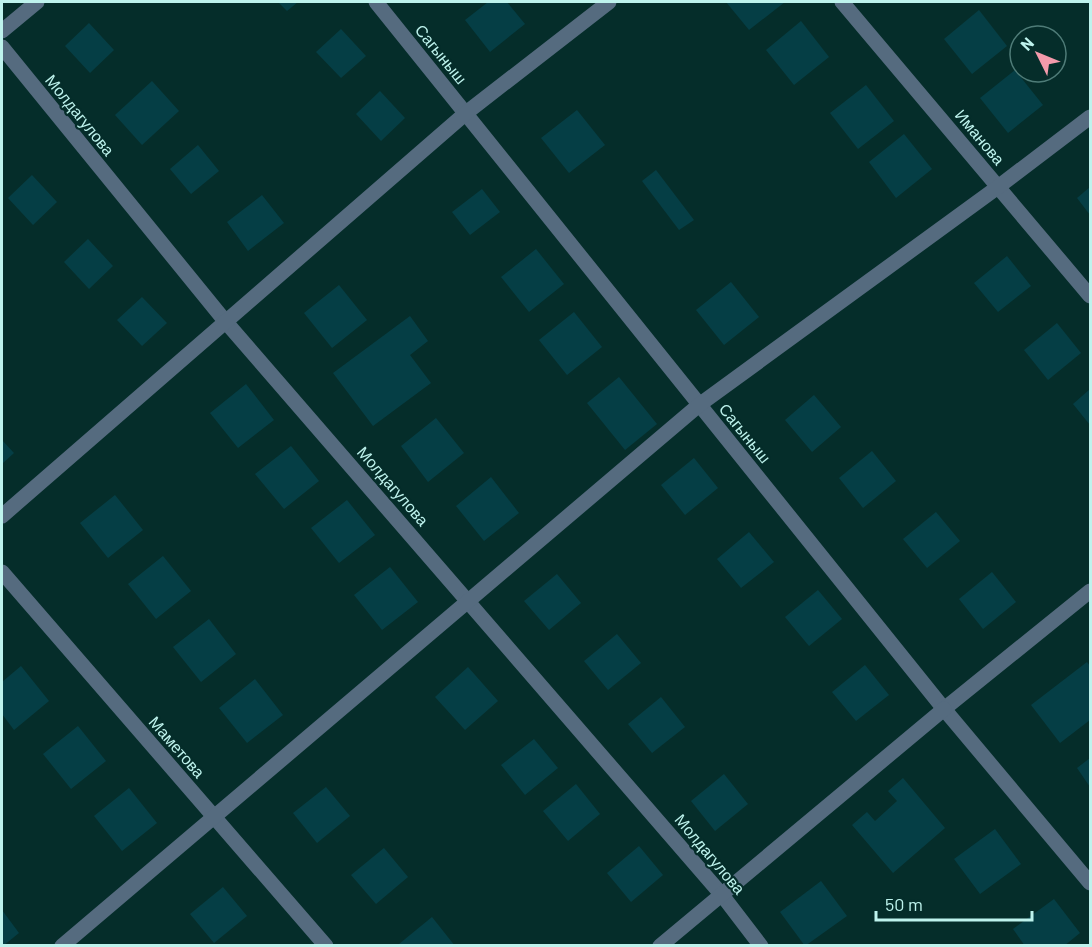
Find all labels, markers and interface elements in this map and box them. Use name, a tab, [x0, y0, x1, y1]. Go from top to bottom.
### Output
street label: Сагыныш	[412, 20, 471, 87]
north arrow	[1008, 24, 1068, 84]
text: N	[1016, 33, 1037, 54]
street label: Молдагулова	[42, 70, 119, 159]
street label: Иманова	[952, 105, 1009, 168]
street label: Сагыныш	[716, 399, 775, 466]
street label: Молдагулова	[354, 442, 433, 529]
street label: Маметова	[146, 712, 209, 781]
street label: Молдагулова	[671, 810, 749, 898]
scale bar	[876, 884, 1032, 922]
text: 50 m	[885, 893, 923, 915]

